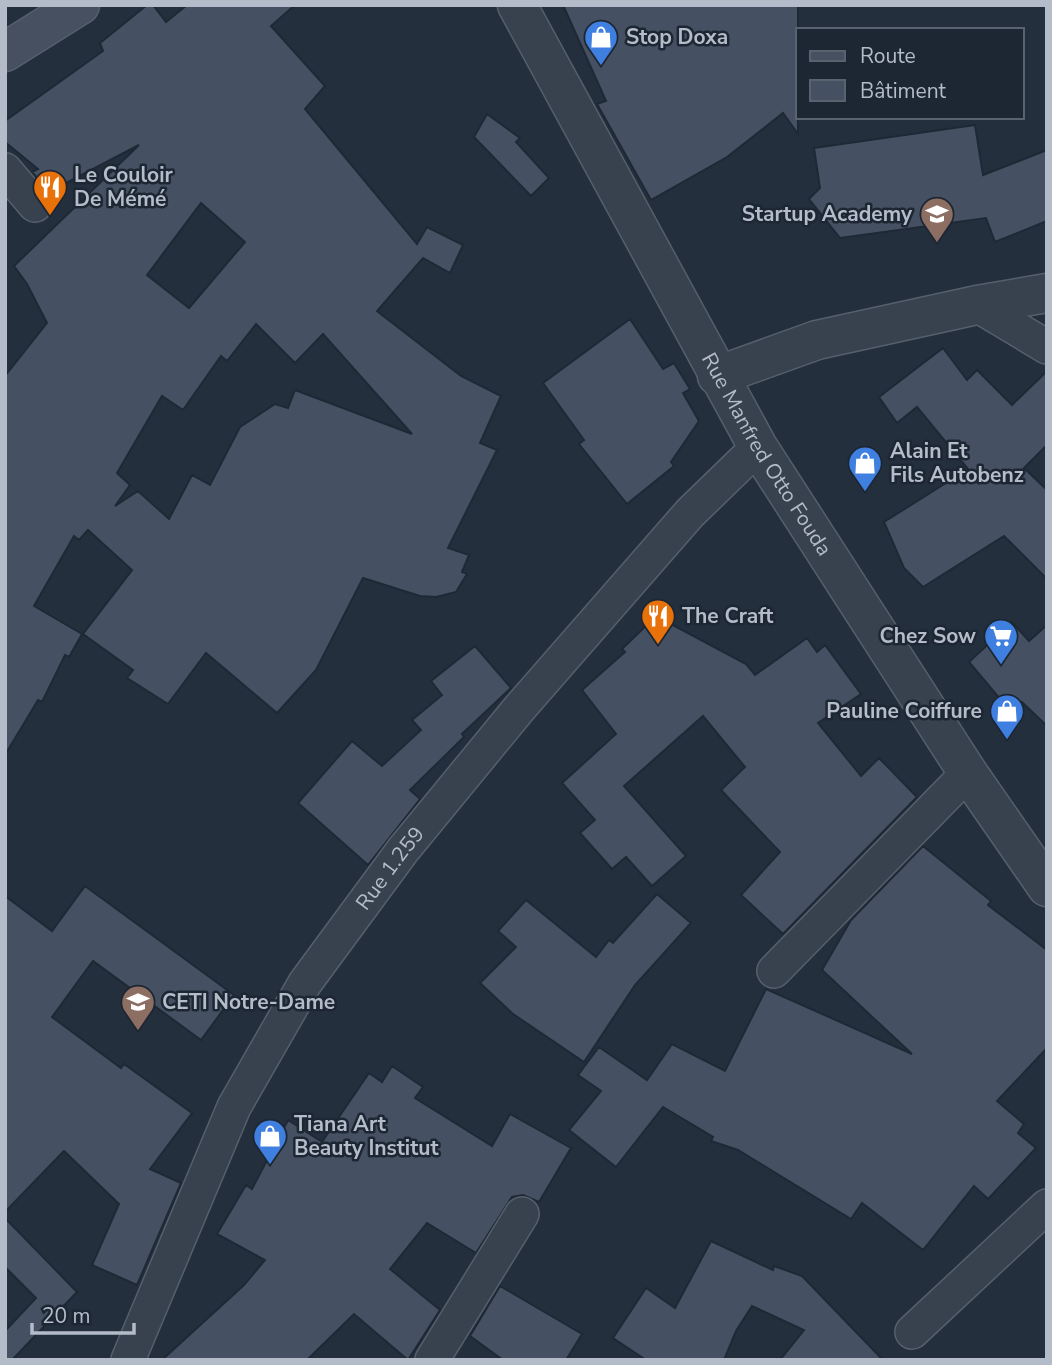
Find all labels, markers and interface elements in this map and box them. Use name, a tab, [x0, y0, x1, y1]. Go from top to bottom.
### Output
shop icon: Stop Doxa	[582, 18, 620, 67]
place label: Stop Doxa	[626, 23, 728, 51]
legend	[796, 28, 1024, 119]
text: Route	[860, 42, 916, 70]
text: Bâtiment	[860, 77, 947, 105]
place label: Le Couloir De Mémé	[74, 161, 174, 213]
restaurant icon: Le Couloir De Mémé	[31, 168, 69, 217]
school or university icon: Startup Academy	[918, 195, 956, 244]
place label: Startup Academy	[742, 200, 913, 228]
street label: Rue Manfred Otto Fouda	[695, 348, 838, 561]
place label: Alain Et Fils Autobenz	[890, 437, 1024, 489]
shop icon: Alain Et Fils Autobenz	[846, 444, 884, 493]
restaurant icon: The Craft	[639, 597, 677, 646]
place label: The Craft	[682, 602, 774, 630]
supermarket icon: Chez Sow	[982, 617, 1020, 666]
place label: Chez Sow	[880, 622, 976, 650]
shop icon: Pauline Coiffure	[988, 692, 1026, 741]
place label: Pauline Coiffure	[826, 697, 982, 725]
street label: Rue 1.259	[349, 821, 431, 916]
school or university icon: CETI Notre-Dame	[119, 983, 157, 1032]
place label: CETI Notre-Dame	[162, 988, 335, 1016]
place label: Tiana Art Beauty Institut	[294, 1110, 439, 1162]
shop icon: Tiana Art Beauty Institut	[251, 1117, 289, 1166]
scale bar	[32, 1292, 133, 1336]
text: 20 m	[42, 1302, 91, 1330]

